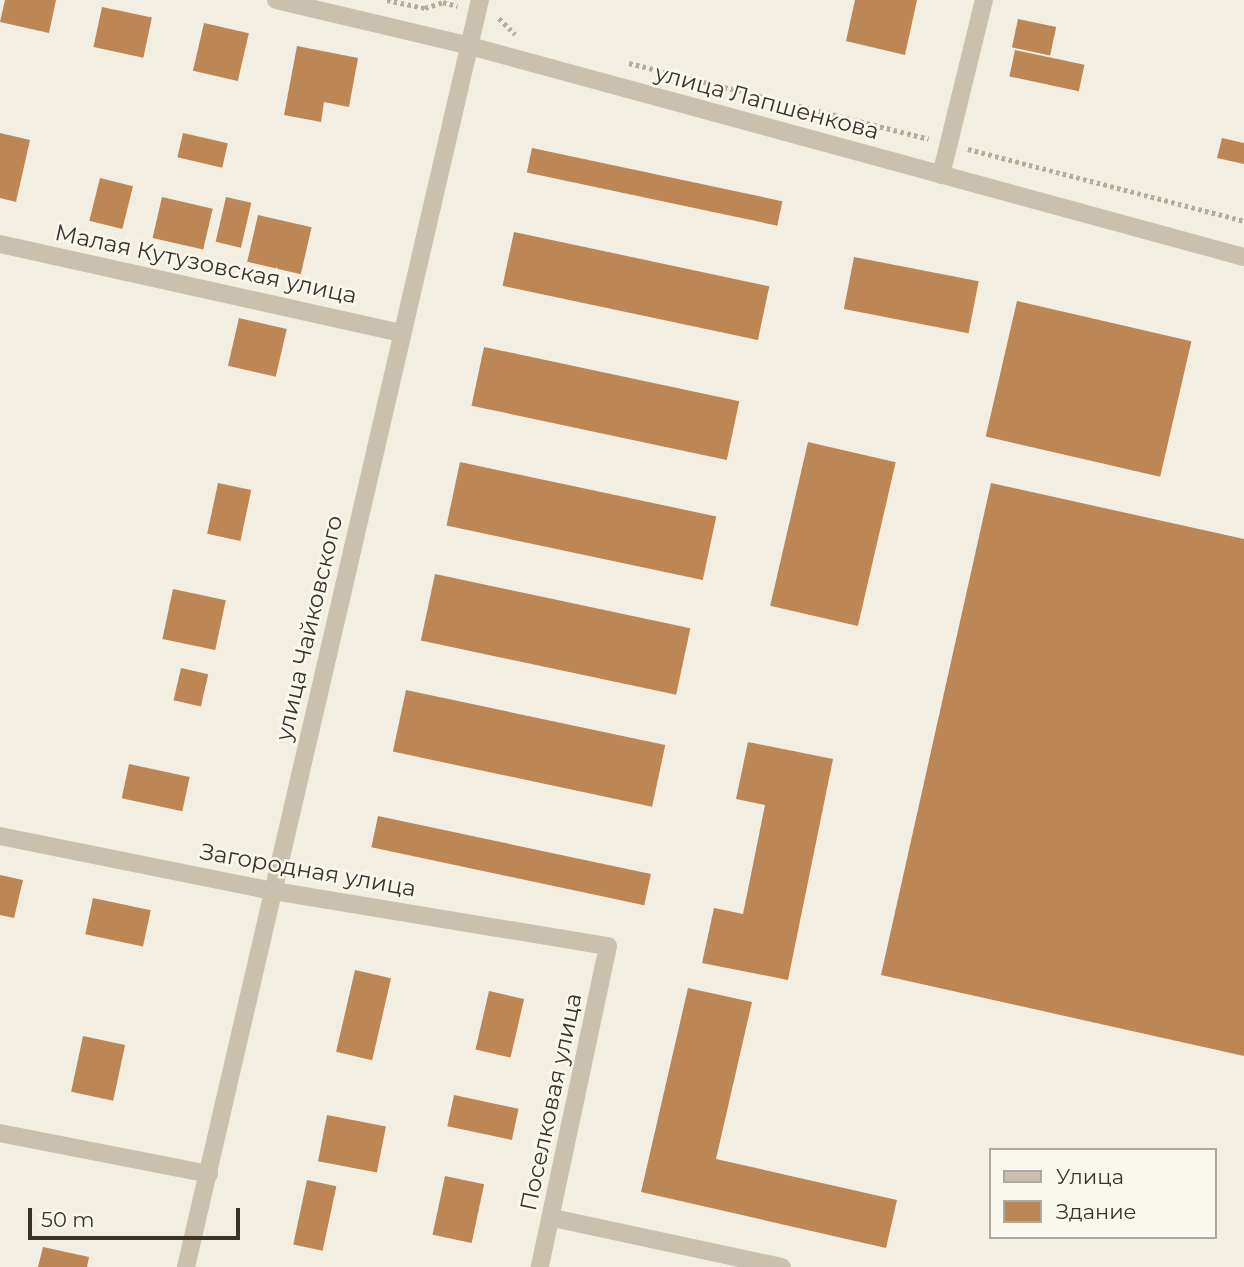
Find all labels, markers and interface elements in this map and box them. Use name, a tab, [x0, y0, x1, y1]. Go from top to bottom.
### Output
street label: улица Лапшенкова	[652, 59, 882, 145]
street label: Малая Кутузовская улица	[53, 219, 359, 309]
street label: улица Чайковского	[270, 513, 348, 743]
street label: Загородная улица	[198, 837, 418, 903]
street label: Поселковая улица	[514, 991, 588, 1213]
legend	[988, 1148, 1216, 1239]
text: Улица	[1056, 1164, 1124, 1189]
scale bar	[32, 1194, 243, 1238]
text: Здание	[1056, 1199, 1137, 1224]
text: 50 m	[41, 1207, 95, 1232]

